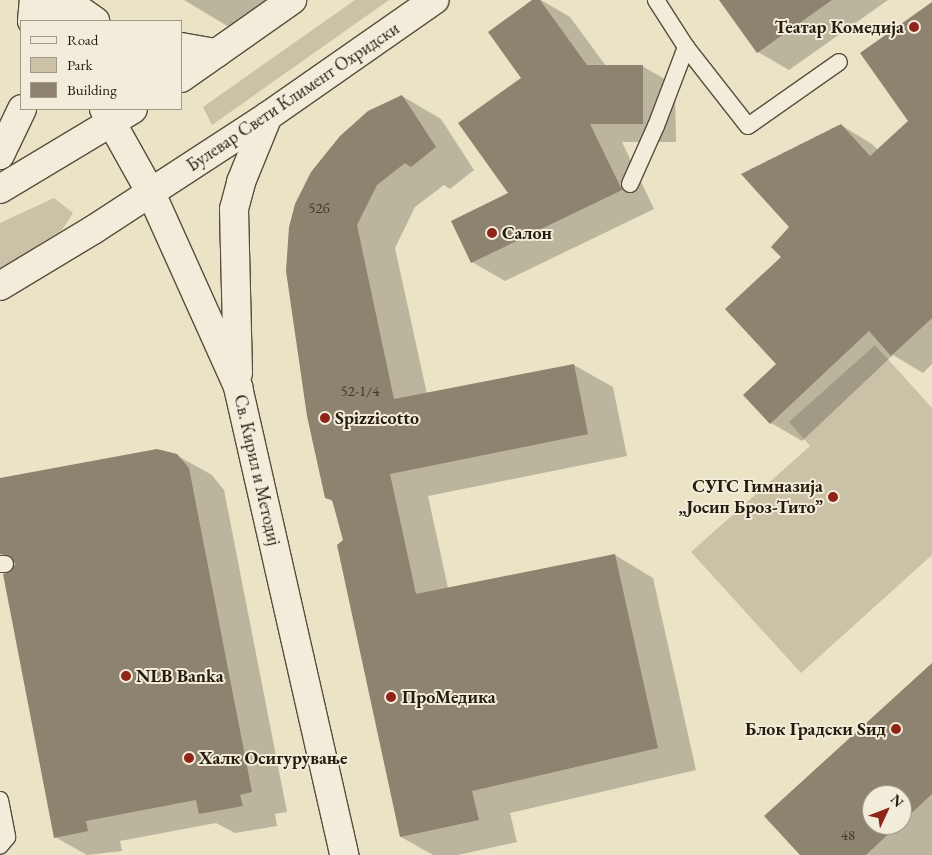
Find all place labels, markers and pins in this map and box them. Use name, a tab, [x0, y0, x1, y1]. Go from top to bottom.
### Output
place label: Театар Комедија	[775, 16, 904, 38]
marker: Театар Комедија	[908, 21, 920, 33]
place label: Салон	[502, 222, 552, 244]
marker: Салон	[486, 227, 498, 239]
place label: Spizzicotto	[335, 407, 419, 429]
marker: Spizzicotto	[319, 412, 331, 424]
place label: СУГС Гимназија „Јосип Броз-Тито”	[678, 476, 823, 518]
marker: СУГС Гимназија „Јосип Броз-Тито”	[827, 491, 839, 503]
place label: NLB Banka	[136, 665, 224, 687]
marker: NLB Banka	[120, 670, 132, 682]
place label: ПроМедика	[402, 686, 496, 708]
marker: ПроМедика	[384, 690, 398, 704]
place label: Блок Градски Sид	[745, 718, 886, 740]
marker: Блок Градски Sид	[890, 723, 902, 735]
place label: Халк Осигурување	[199, 747, 348, 769]
marker: Халк Осигурување	[183, 752, 195, 764]

